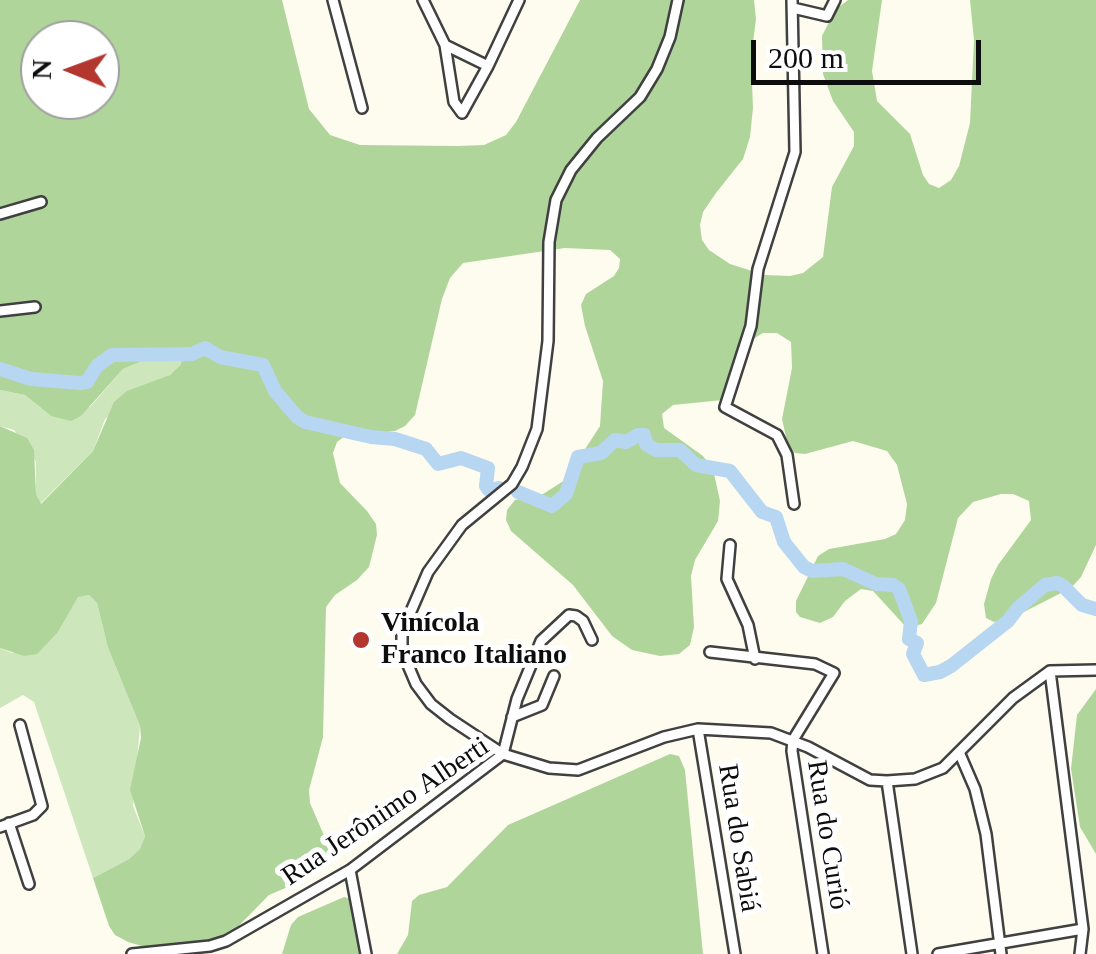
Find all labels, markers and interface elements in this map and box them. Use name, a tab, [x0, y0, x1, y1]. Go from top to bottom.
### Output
north arrow	[20, 20, 120, 120]
scale bar	[756, 20, 986, 82]
text: 200 m	[768, 41, 844, 74]
text: N	[26, 59, 57, 80]
place label: Vinícola Franco Italiano	[381, 607, 567, 673]
marker: Vinícola Franco Italiano	[350, 629, 372, 651]
street label: Rua Jerônimo Alberti	[276, 730, 496, 894]
street label: Rua do Curió	[799, 758, 855, 912]
street label: Rua do Sabiá	[710, 762, 766, 914]

